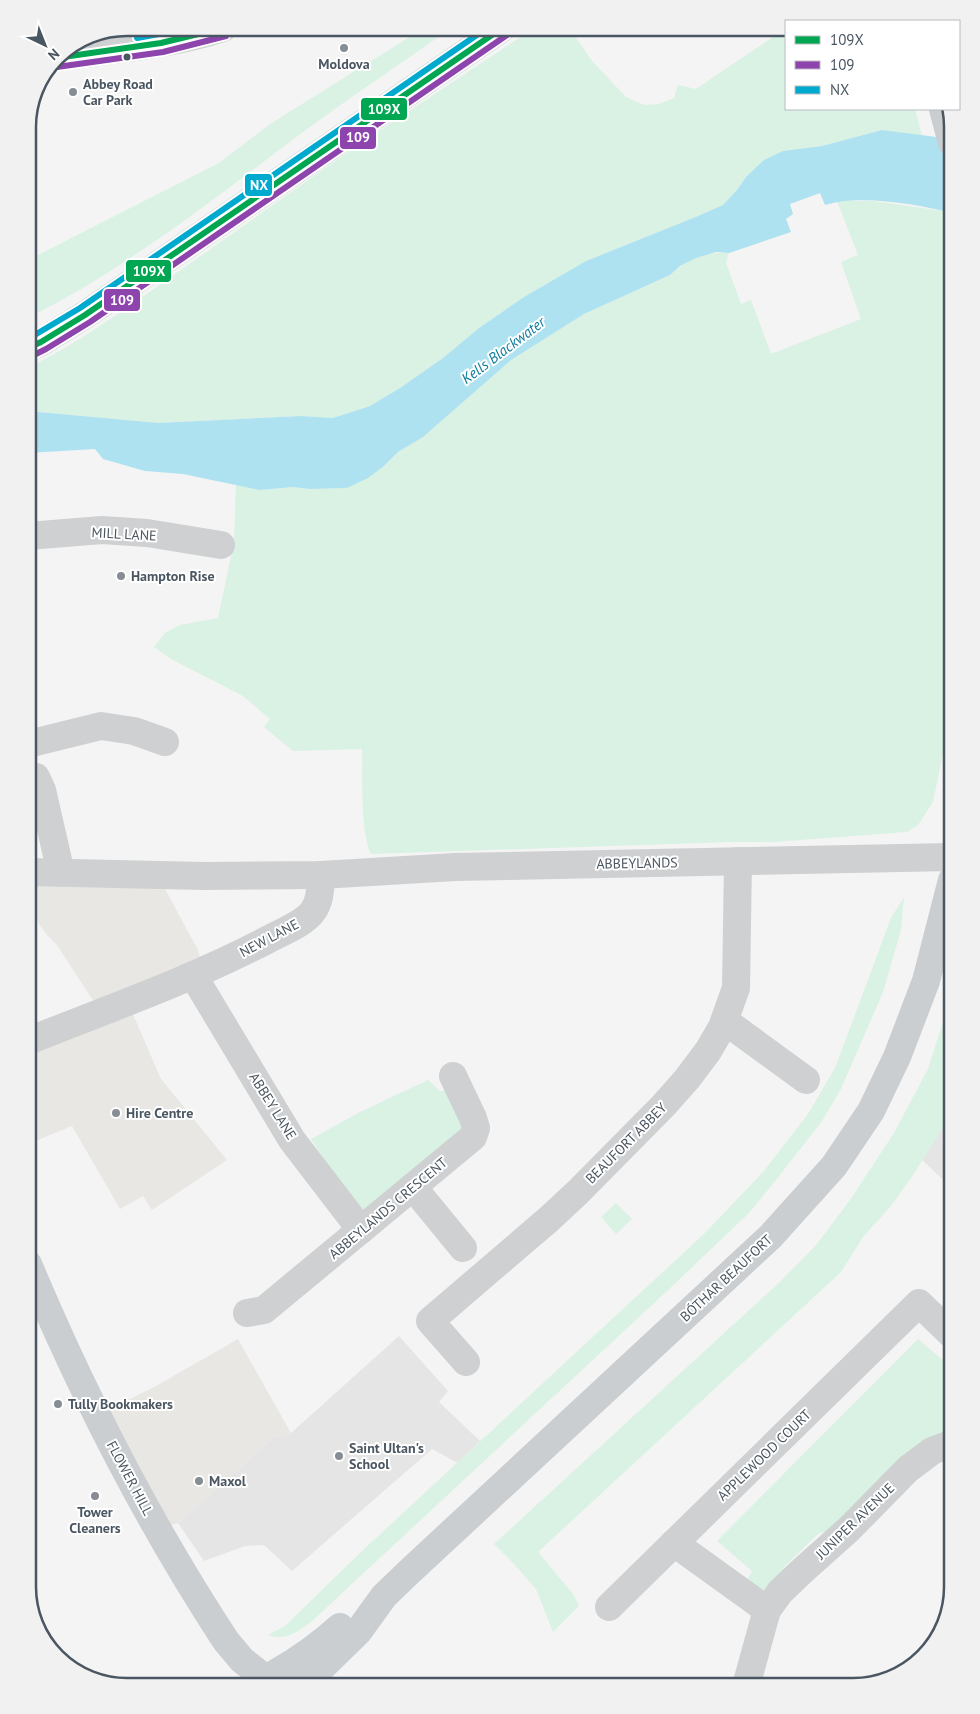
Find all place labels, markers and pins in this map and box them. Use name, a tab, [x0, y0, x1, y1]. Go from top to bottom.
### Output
marker: Moldova	[338, 42, 350, 54]
unlabelled marker	[122, 52, 132, 62]
place label: Moldova	[318, 55, 370, 73]
place label: Abbey Road Car Park	[83, 75, 153, 109]
marker: Abbey Road Car Park	[67, 86, 79, 98]
place label: Hampton Rise	[131, 567, 215, 585]
marker: Hampton Rise	[115, 570, 127, 582]
place label: Hire Centre	[126, 1104, 193, 1122]
marker: Hire Centre	[110, 1107, 122, 1119]
place label: Tully Bookmakers	[68, 1395, 173, 1413]
marker: Tully Bookmakers	[52, 1398, 64, 1410]
place label: Saint Ultan's School	[349, 1439, 424, 1473]
marker: Saint Ultan's School	[333, 1450, 345, 1462]
place label: Maxol	[209, 1472, 247, 1490]
marker: Maxol	[193, 1475, 205, 1487]
marker: Tower Cleaners	[89, 1490, 101, 1502]
place label: Tower Cleaners	[69, 1503, 121, 1537]

